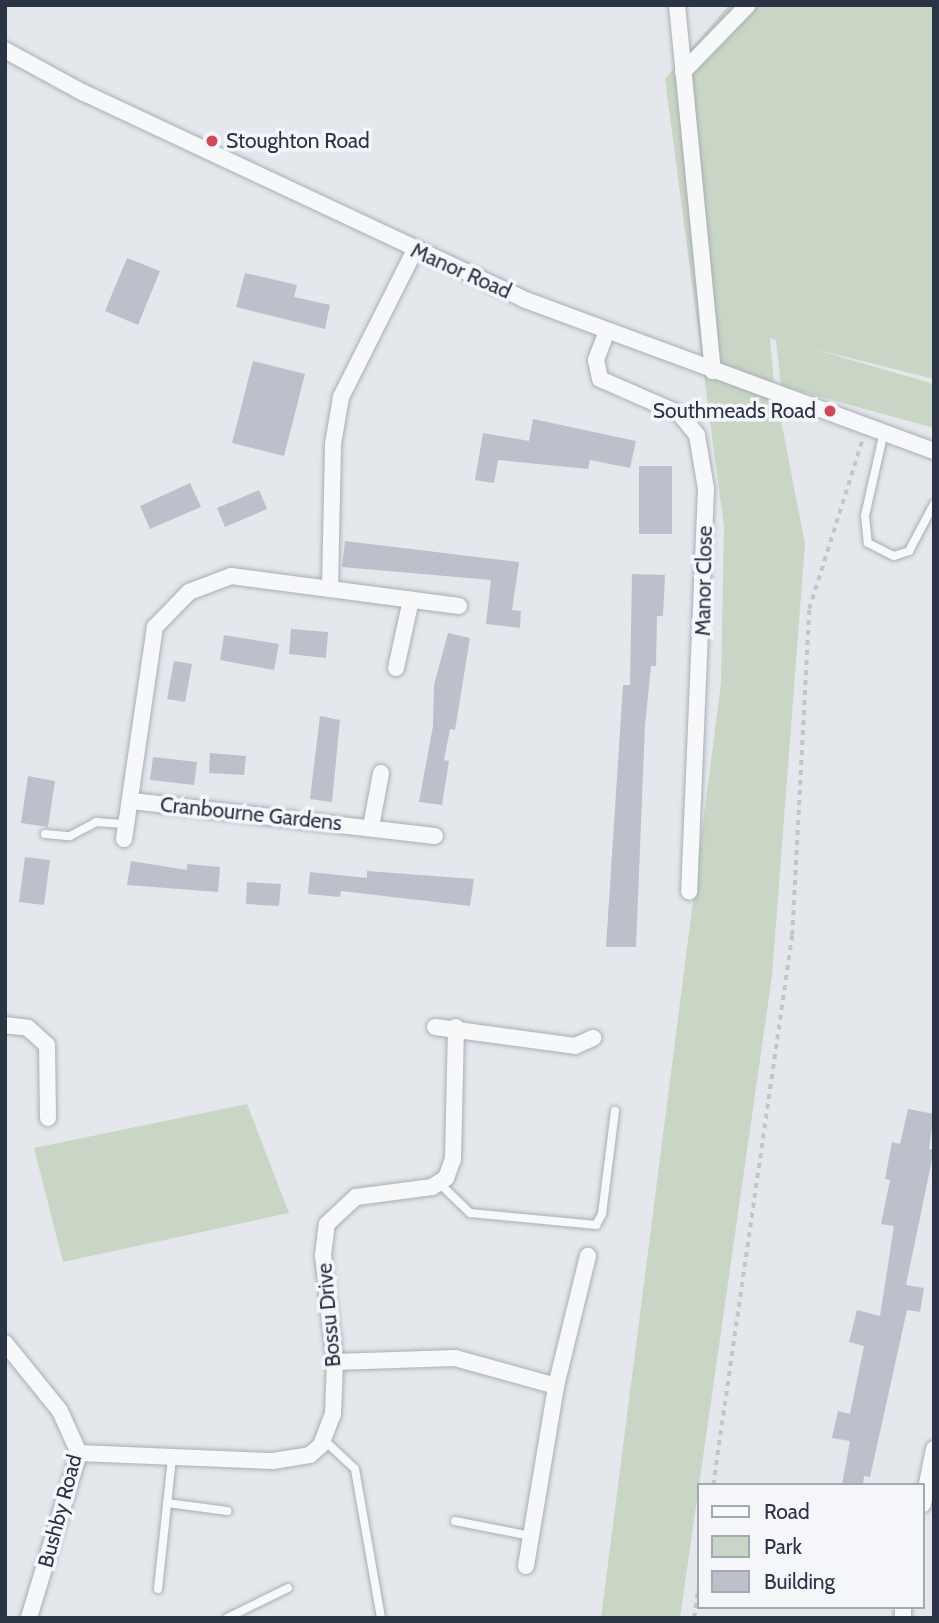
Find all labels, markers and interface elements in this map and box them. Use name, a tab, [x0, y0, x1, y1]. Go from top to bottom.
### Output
place label: Stoughton Road	[226, 128, 370, 154]
marker: Stoughton Road	[204, 133, 220, 149]
street label: Manor Road	[407, 238, 515, 304]
place label: Southmeads Road	[653, 398, 816, 424]
marker: Southmeads Road	[822, 403, 838, 419]
street label: Manor Close	[690, 526, 718, 636]
street label: Cranbourne Gardens	[159, 792, 343, 836]
street label: Bossu Drive	[312, 1262, 346, 1368]
street label: Bushby Road	[33, 1452, 87, 1570]
legend	[698, 1483, 925, 1609]
text: Road	[764, 1499, 810, 1524]
text: Park	[764, 1534, 802, 1559]
text: Building	[764, 1569, 835, 1594]

